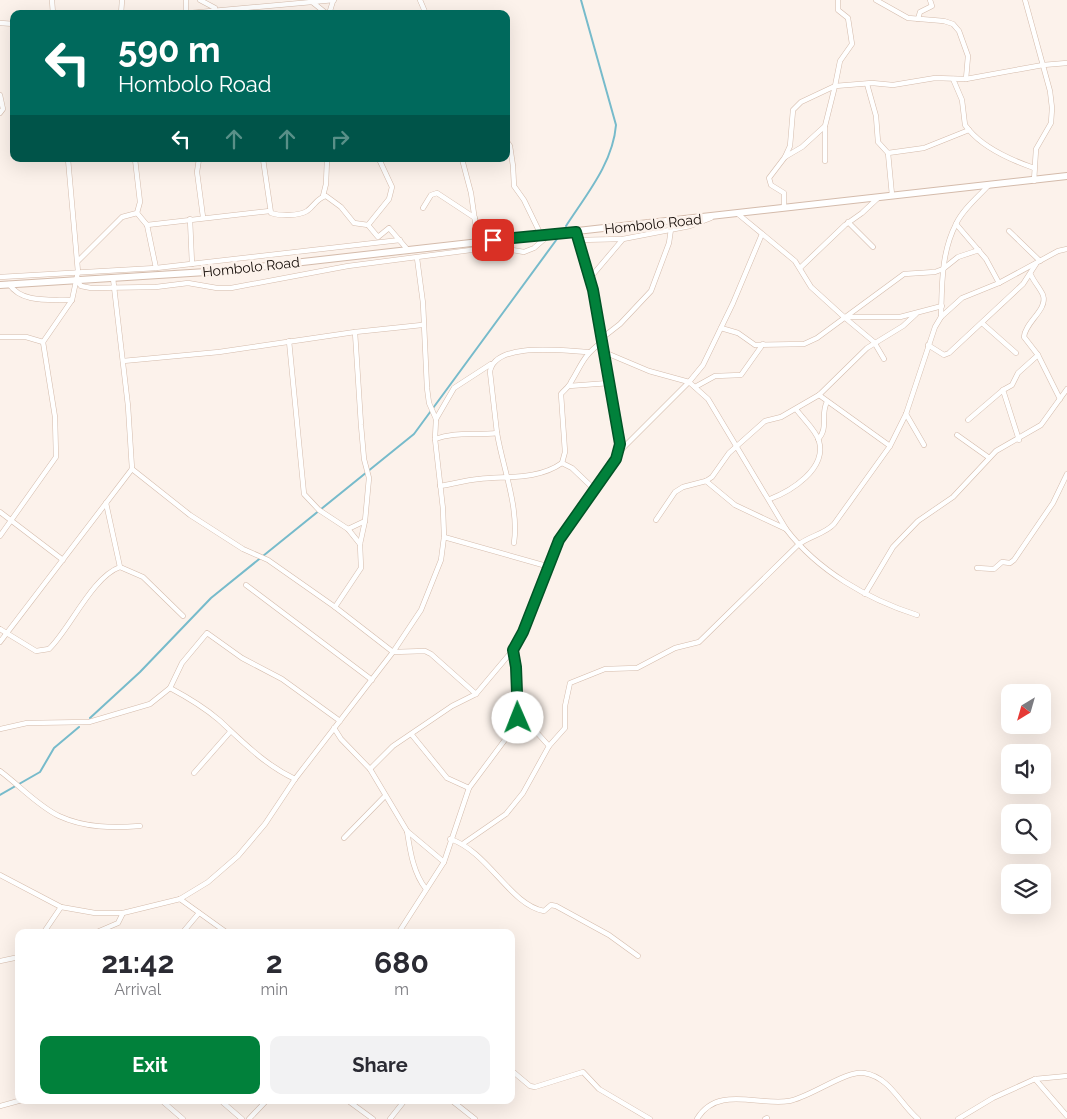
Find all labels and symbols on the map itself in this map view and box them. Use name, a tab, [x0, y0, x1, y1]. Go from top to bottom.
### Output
street label: Hombolo Road	[604, 211, 702, 237]
pin	[472, 219, 514, 261]
street label: Hombolo Road	[202, 254, 300, 280]
north arrow	[1001, 684, 1051, 734]
position arrow	[491, 691, 543, 743]

